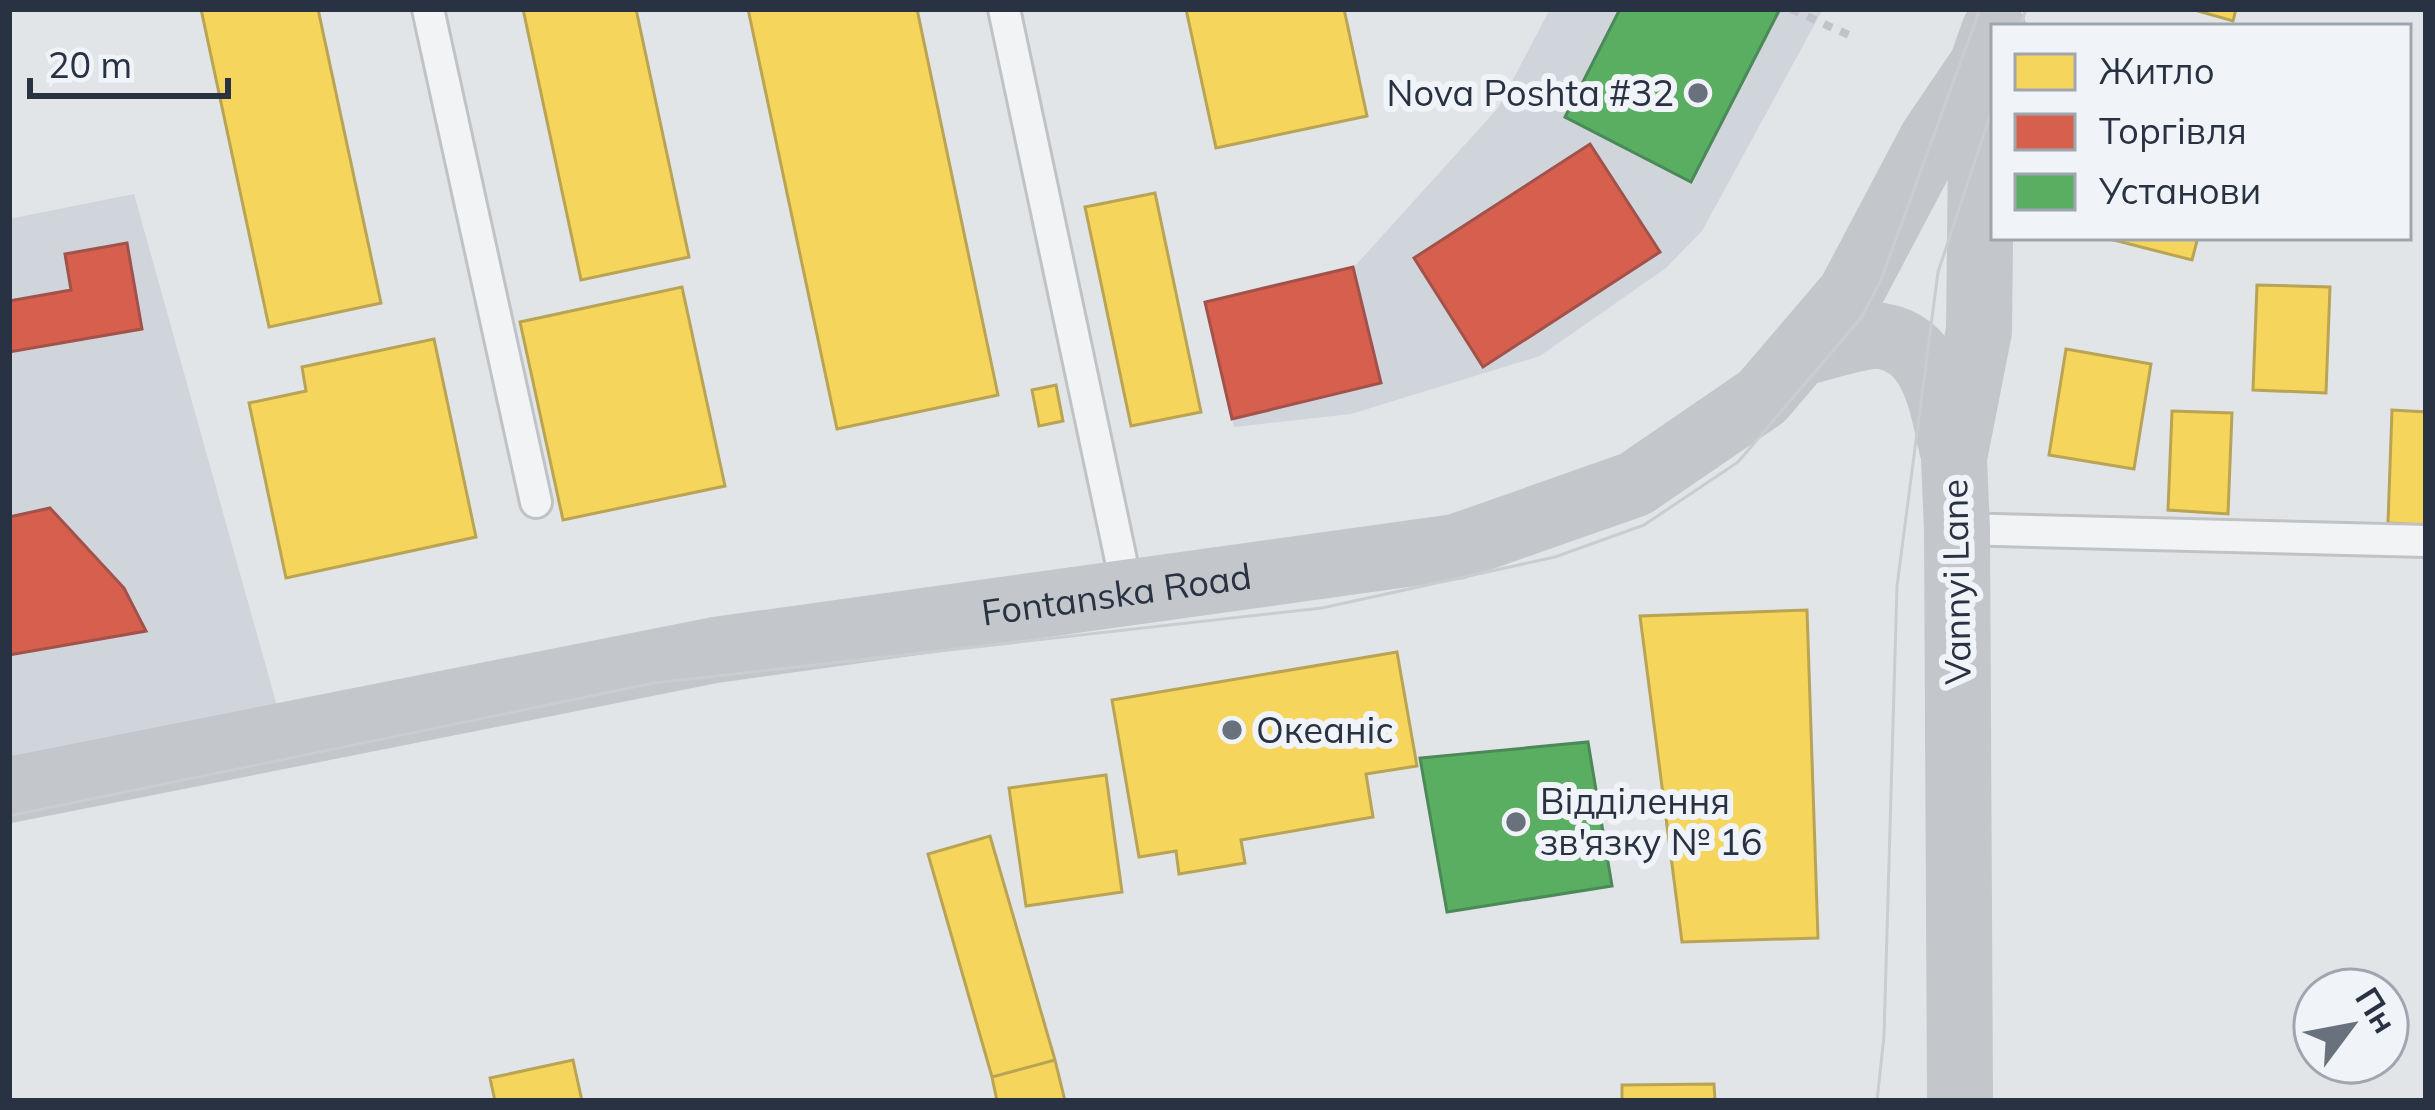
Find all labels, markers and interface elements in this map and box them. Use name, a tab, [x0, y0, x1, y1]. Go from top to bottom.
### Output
scale bar	[30, 24, 228, 98]
legend	[1991, 24, 2411, 240]
text: 20 m	[48, 42, 132, 87]
text: Житло	[2099, 48, 2215, 93]
place label: Nova Poshta #32	[1387, 70, 1674, 115]
marker: Nova Poshta #32	[1685, 80, 1711, 106]
text: Торгівля	[2099, 108, 2247, 153]
text: Установи	[2098, 168, 2261, 213]
street label: Vannyi Lane	[1931, 479, 1980, 685]
street label: Fontanska Road	[978, 553, 1254, 635]
place label: Океаніс	[1256, 707, 1394, 752]
marker: Океаніс	[1219, 717, 1245, 743]
place label: Відділення зв'язку № 16	[1540, 778, 1762, 864]
marker: Відділення зв'язку № 16	[1503, 809, 1529, 835]
north arrow	[2291, 966, 2411, 1086]
text: Пн	[2347, 980, 2406, 1040]

